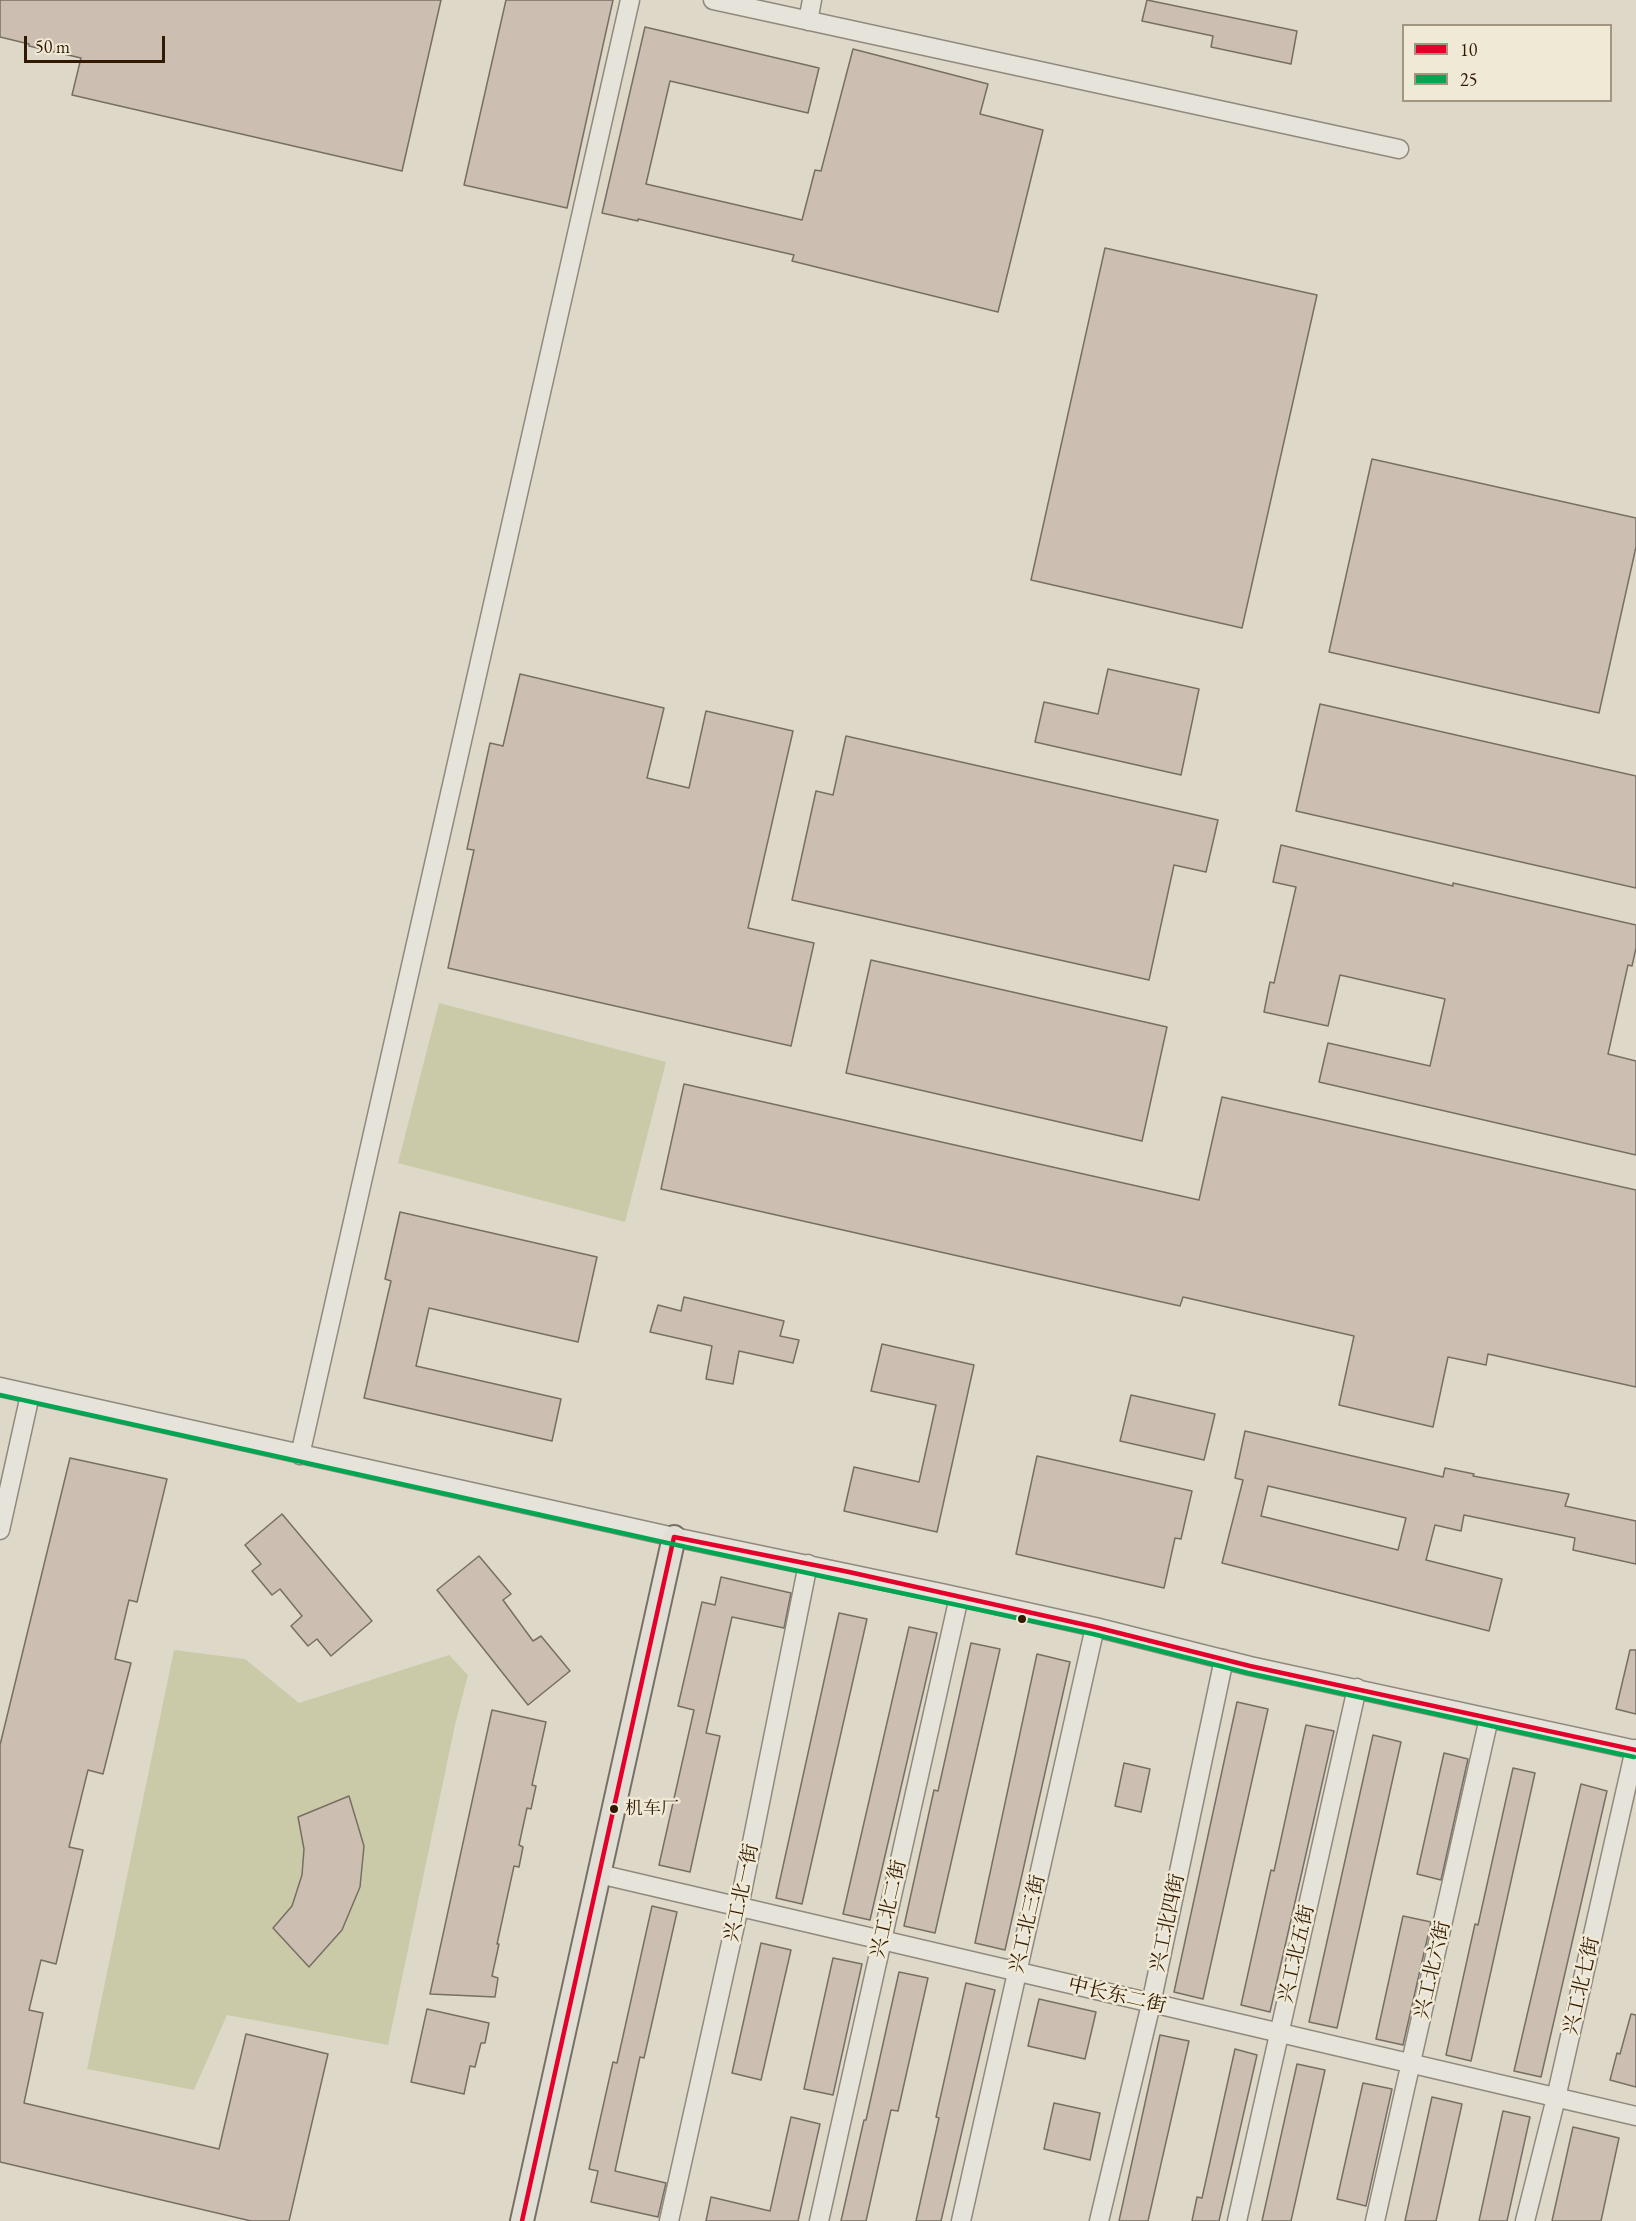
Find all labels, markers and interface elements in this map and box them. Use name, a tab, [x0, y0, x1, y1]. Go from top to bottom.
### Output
scale bar	[27, 24, 168, 62]
legend	[1402, 24, 1612, 102]
text: 50 m	[35, 35, 70, 58]
text: 10	[1460, 38, 1477, 61]
text: 25	[1460, 68, 1477, 91]
unlabelled marker	[1016, 1613, 1028, 1625]
place label: 机车厂	[625, 1798, 679, 1820]
marker: 机车厂	[608, 1803, 620, 1815]
street label: 兴工北一街	[720, 1842, 764, 1944]
street label: 兴工北二街	[866, 1858, 912, 1960]
street label: 兴工北四街	[1146, 1872, 1190, 1974]
street label: 兴工北三街	[1005, 1873, 1051, 1975]
street label: 兴工北五街	[1274, 1903, 1320, 2005]
street label: 兴工北六街	[1410, 1919, 1456, 2021]
street label: 兴工北七街	[1559, 1935, 1605, 2037]
street label: 中长东二街	[1066, 1973, 1168, 2019]

